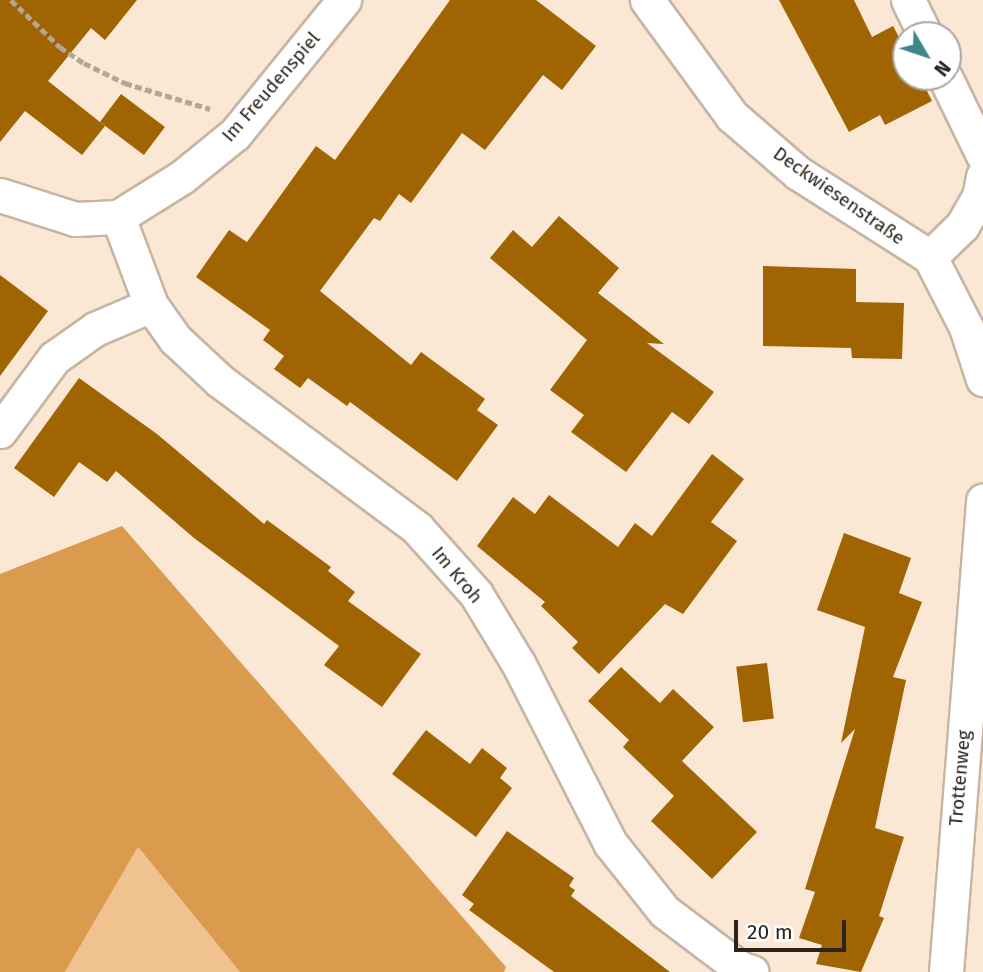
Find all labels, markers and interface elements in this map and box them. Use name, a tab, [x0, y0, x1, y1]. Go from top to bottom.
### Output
north arrow	[892, 21, 962, 91]
street label: Im Freudenspiel	[217, 27, 325, 147]
text: N	[929, 56, 955, 80]
street label: Deckwiesenstraße	[769, 142, 909, 250]
street label: Im Kroh	[427, 542, 487, 608]
street label: Trottenweg	[944, 729, 976, 827]
scale bar	[738, 906, 850, 950]
text: 20 m	[747, 919, 793, 945]

